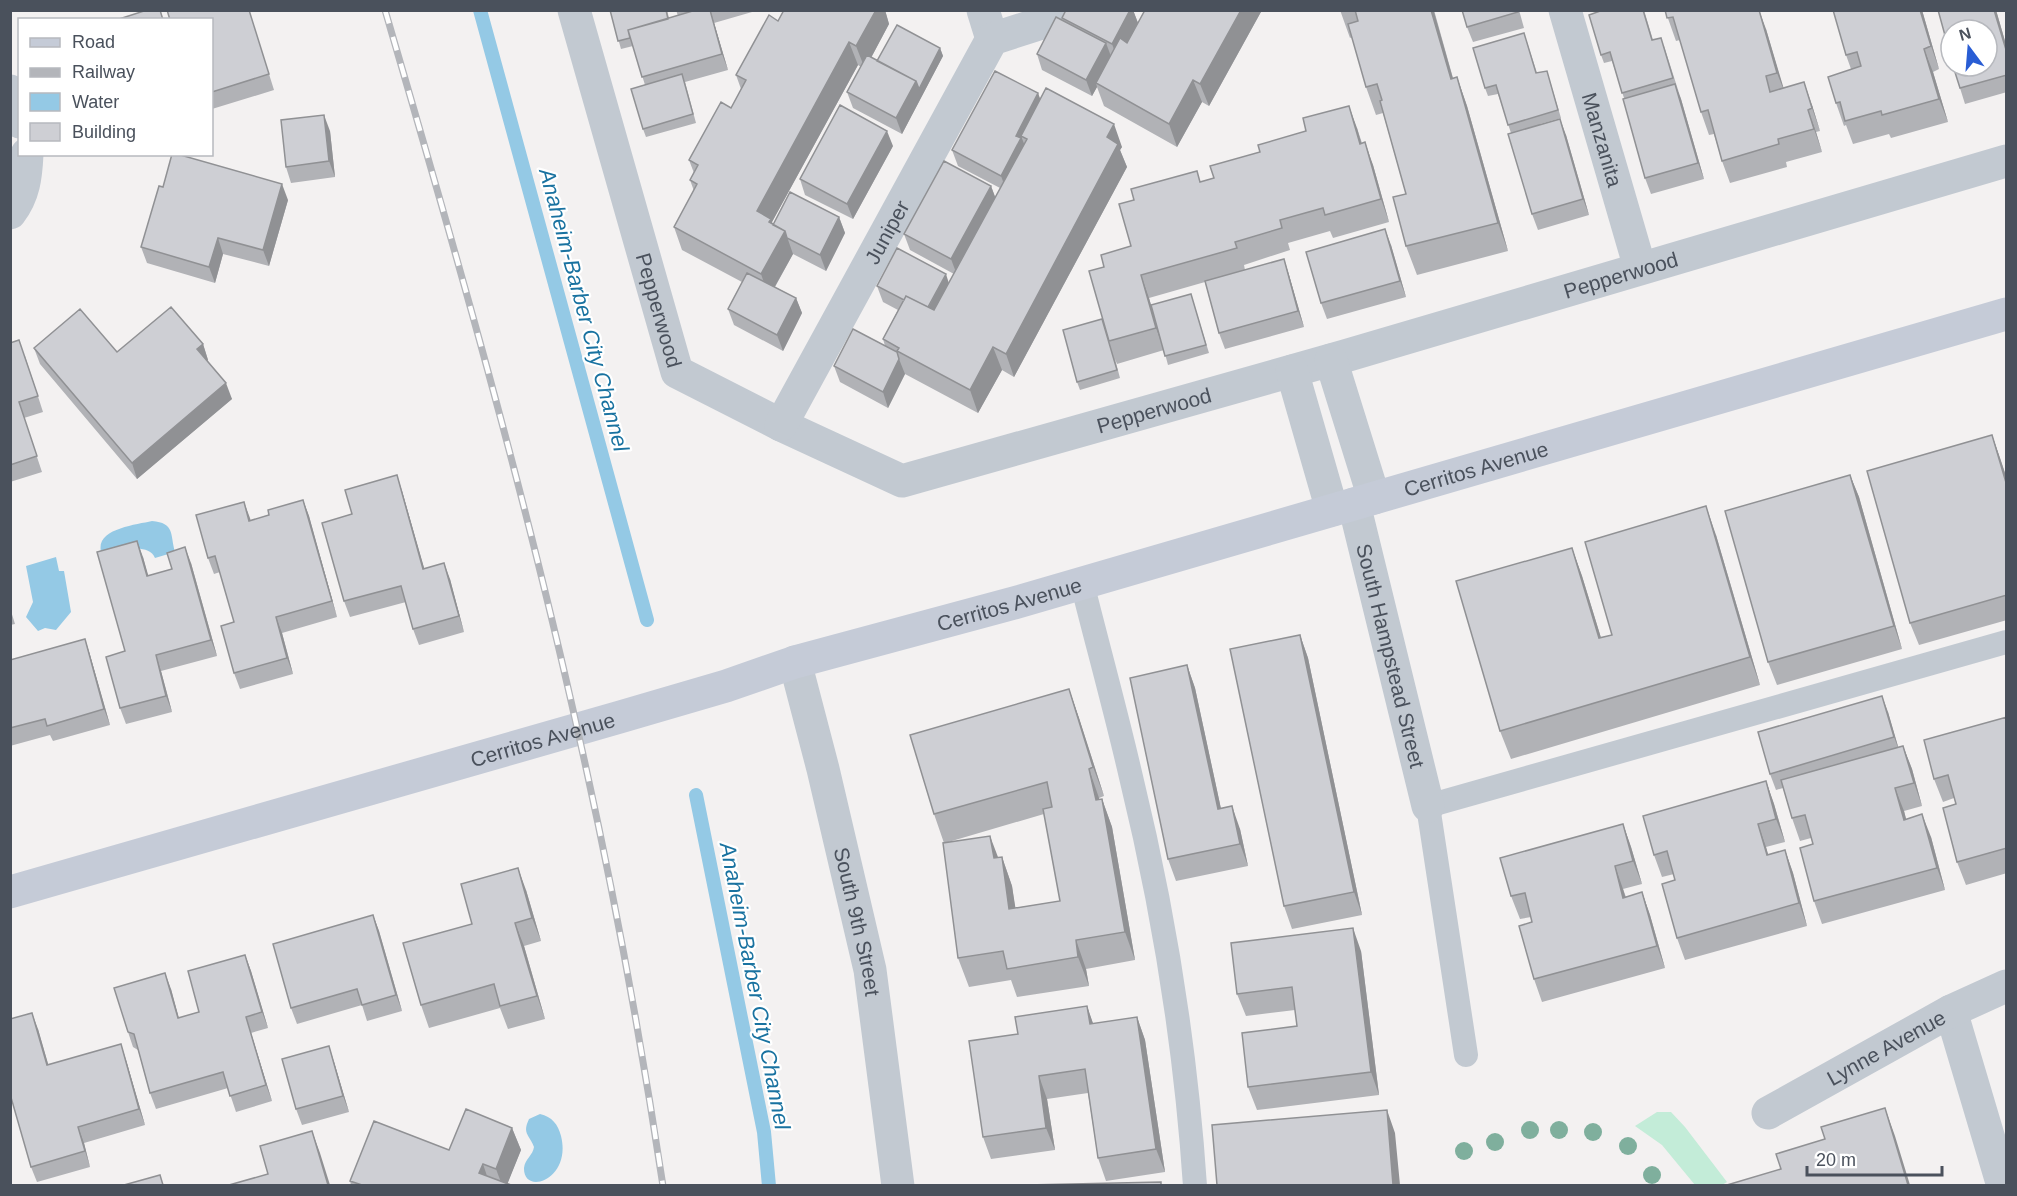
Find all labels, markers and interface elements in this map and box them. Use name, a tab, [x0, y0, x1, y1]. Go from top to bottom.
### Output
legend	[18, 18, 213, 156]
north arrow	[1939, 18, 1999, 78]
text: N	[1957, 24, 1973, 44]
text: Road	[72, 32, 115, 52]
text: Railway	[72, 62, 135, 82]
street label: Manzanita	[1578, 90, 1627, 190]
text: Water	[72, 92, 119, 112]
text: Building	[72, 122, 136, 142]
water label: Anaheim-Barber City Channel	[534, 164, 634, 455]
street label: Juniper	[860, 196, 913, 268]
street label: Pepperwood	[1561, 247, 1680, 302]
street label: Pepperwood	[632, 250, 687, 370]
street label: Pepperwood	[1094, 383, 1214, 437]
street label: Cerritos Avenue	[1401, 437, 1551, 500]
street label: South Hampstead Street	[1353, 541, 1430, 770]
street label: Cerritos Avenue	[934, 572, 1084, 635]
street label: Cerritos Avenue	[468, 708, 617, 771]
water label: Anaheim-Barber City Channel	[714, 838, 795, 1133]
street label: South 9th Street	[830, 845, 885, 997]
street label: Lynne Avenue	[1823, 1005, 1949, 1089]
scale bar	[1807, 1139, 1942, 1177]
text: 20 m	[1816, 1150, 1856, 1170]

